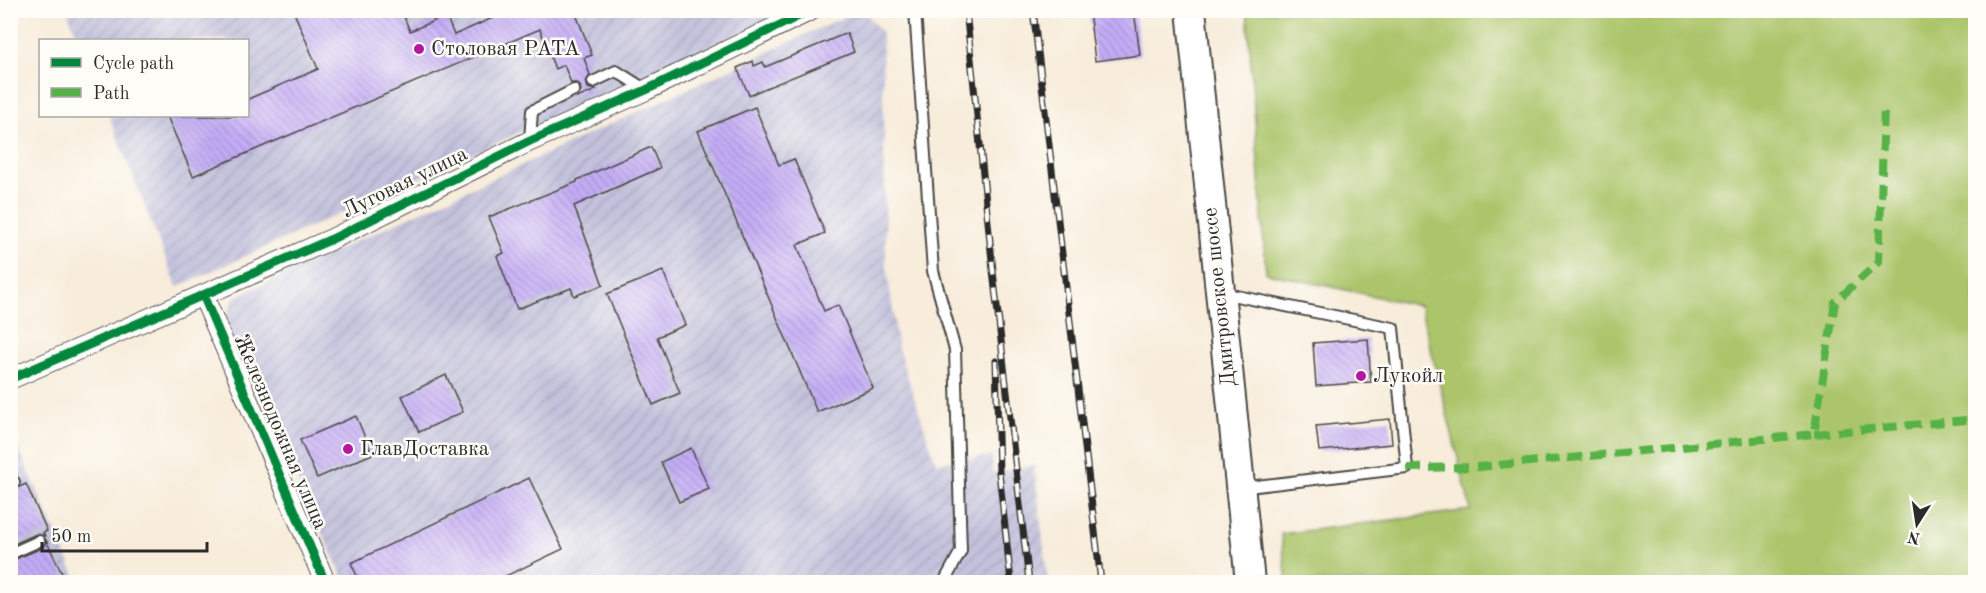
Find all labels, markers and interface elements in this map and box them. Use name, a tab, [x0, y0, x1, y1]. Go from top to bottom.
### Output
legend	[39, 39, 249, 117]
place label: Столовая РАТА	[431, 39, 580, 60]
marker: Столовая РАТА	[412, 42, 426, 56]
text: Cycle path	[93, 55, 174, 73]
text: Path	[93, 85, 130, 103]
street label: Луговая улица	[339, 144, 471, 222]
street label: Дмитровское шоссе	[1200, 206, 1240, 388]
street label: Железнодожная улица	[229, 331, 331, 533]
place label: Лукойл	[1373, 366, 1443, 387]
marker: Лукойл	[1354, 369, 1368, 383]
place label: ГлавДоставка	[360, 439, 489, 460]
marker: ГлавДоставка	[341, 442, 355, 456]
north arrow	[1887, 494, 1947, 554]
scale bar	[42, 515, 207, 553]
text: N	[1906, 527, 1922, 546]
text: 50 m	[51, 528, 91, 546]

